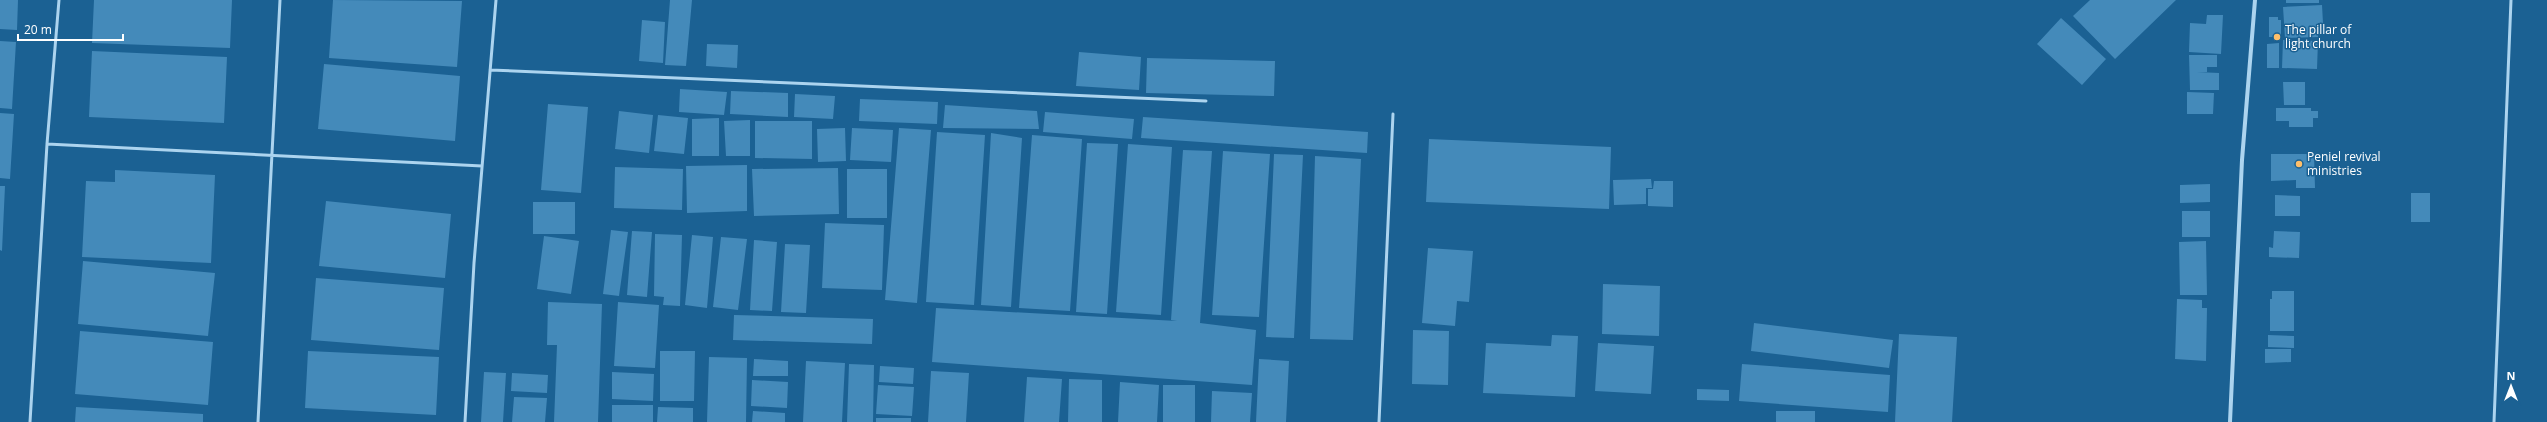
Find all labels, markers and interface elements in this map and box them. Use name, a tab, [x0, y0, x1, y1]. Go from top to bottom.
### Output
scale bar	[18, 16, 123, 42]
text: 20 m	[24, 21, 52, 38]
place label: The pillar of light church	[2285, 21, 2352, 52]
marker: The pillar of light church	[2272, 32, 2282, 42]
place label: Peniel revival ministries	[2307, 148, 2381, 179]
marker: Peniel revival ministries	[2294, 159, 2304, 169]
north arrow	[2491, 366, 2531, 406]
text: N	[2507, 368, 2515, 383]

